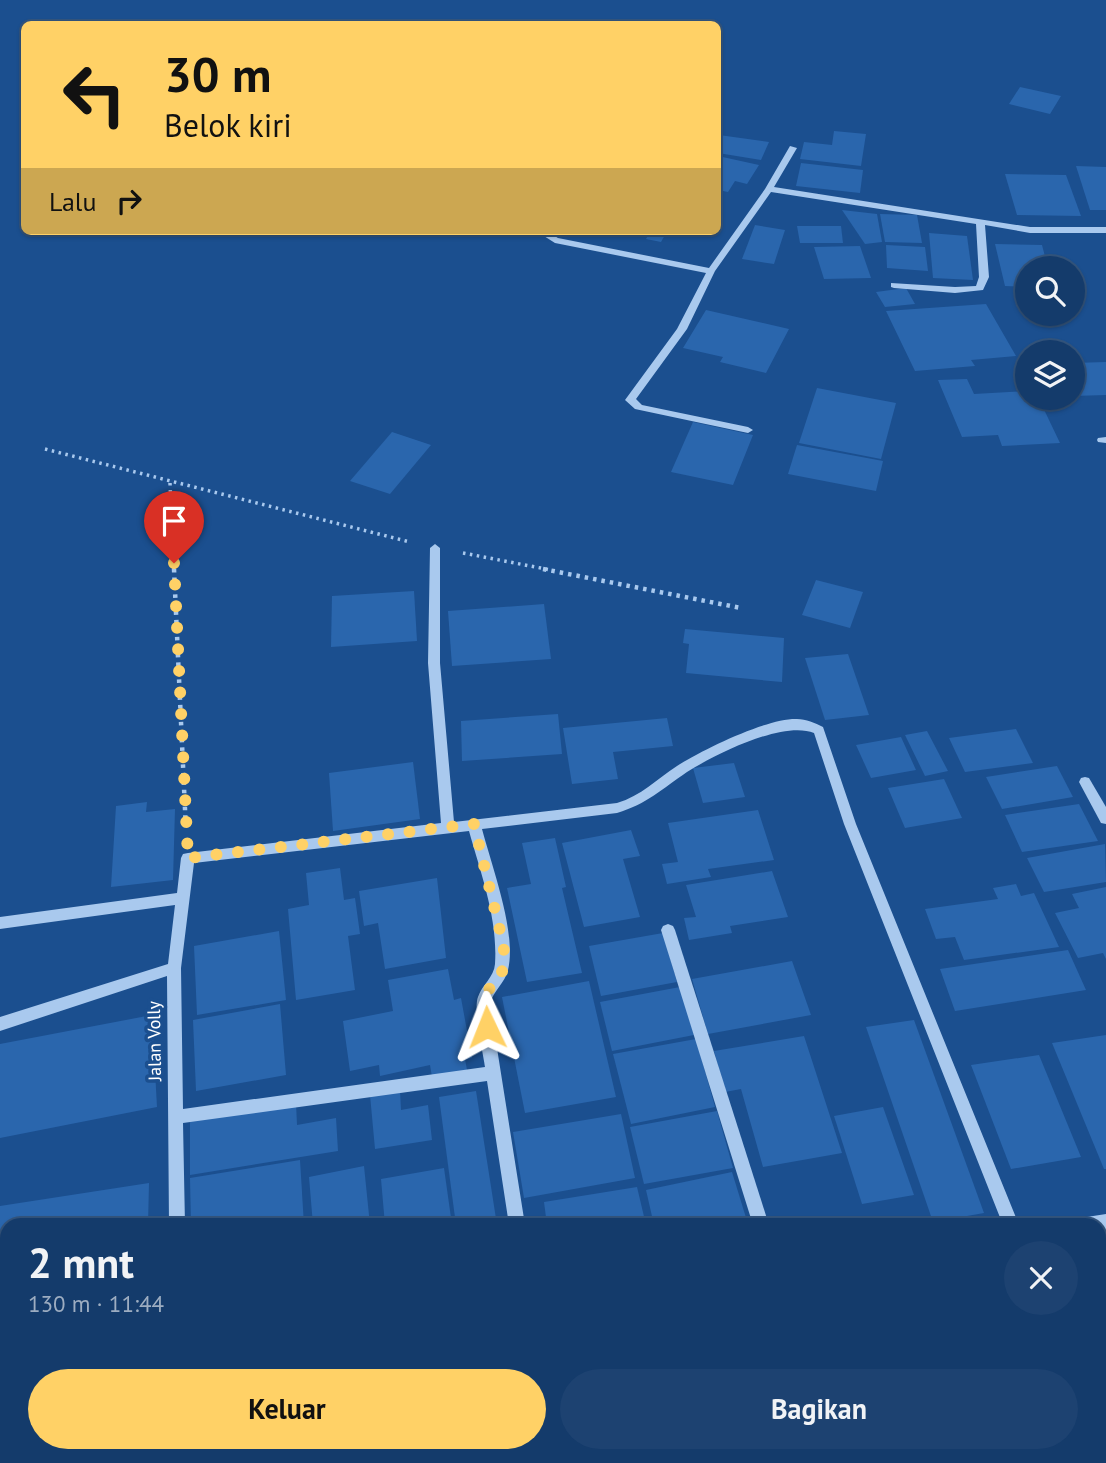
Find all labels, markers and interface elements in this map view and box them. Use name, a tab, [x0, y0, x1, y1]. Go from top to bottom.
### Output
text: 30 m	[164, 42, 271, 106]
icon: left	[49, 49, 140, 140]
text: Belok kiri	[164, 104, 292, 146]
icon: right	[110, 182, 148, 220]
text: Lalu	[49, 185, 96, 218]
map controls	[1015, 256, 1085, 410]
button: search	[1015, 256, 1085, 326]
button: layers	[1015, 340, 1085, 410]
pin	[144, 491, 204, 563]
icon: arrive	[155, 502, 193, 540]
position arrow	[450, 990, 524, 1064]
street label: Jalan Volly	[142, 1000, 166, 1082]
text: 2 mnt	[28, 1235, 134, 1290]
button: close	[1004, 1241, 1078, 1315]
text: 130 m · 11:44	[28, 1289, 164, 1318]
button: Keluar	[28, 1369, 546, 1449]
button: Bagikan	[560, 1369, 1078, 1449]

